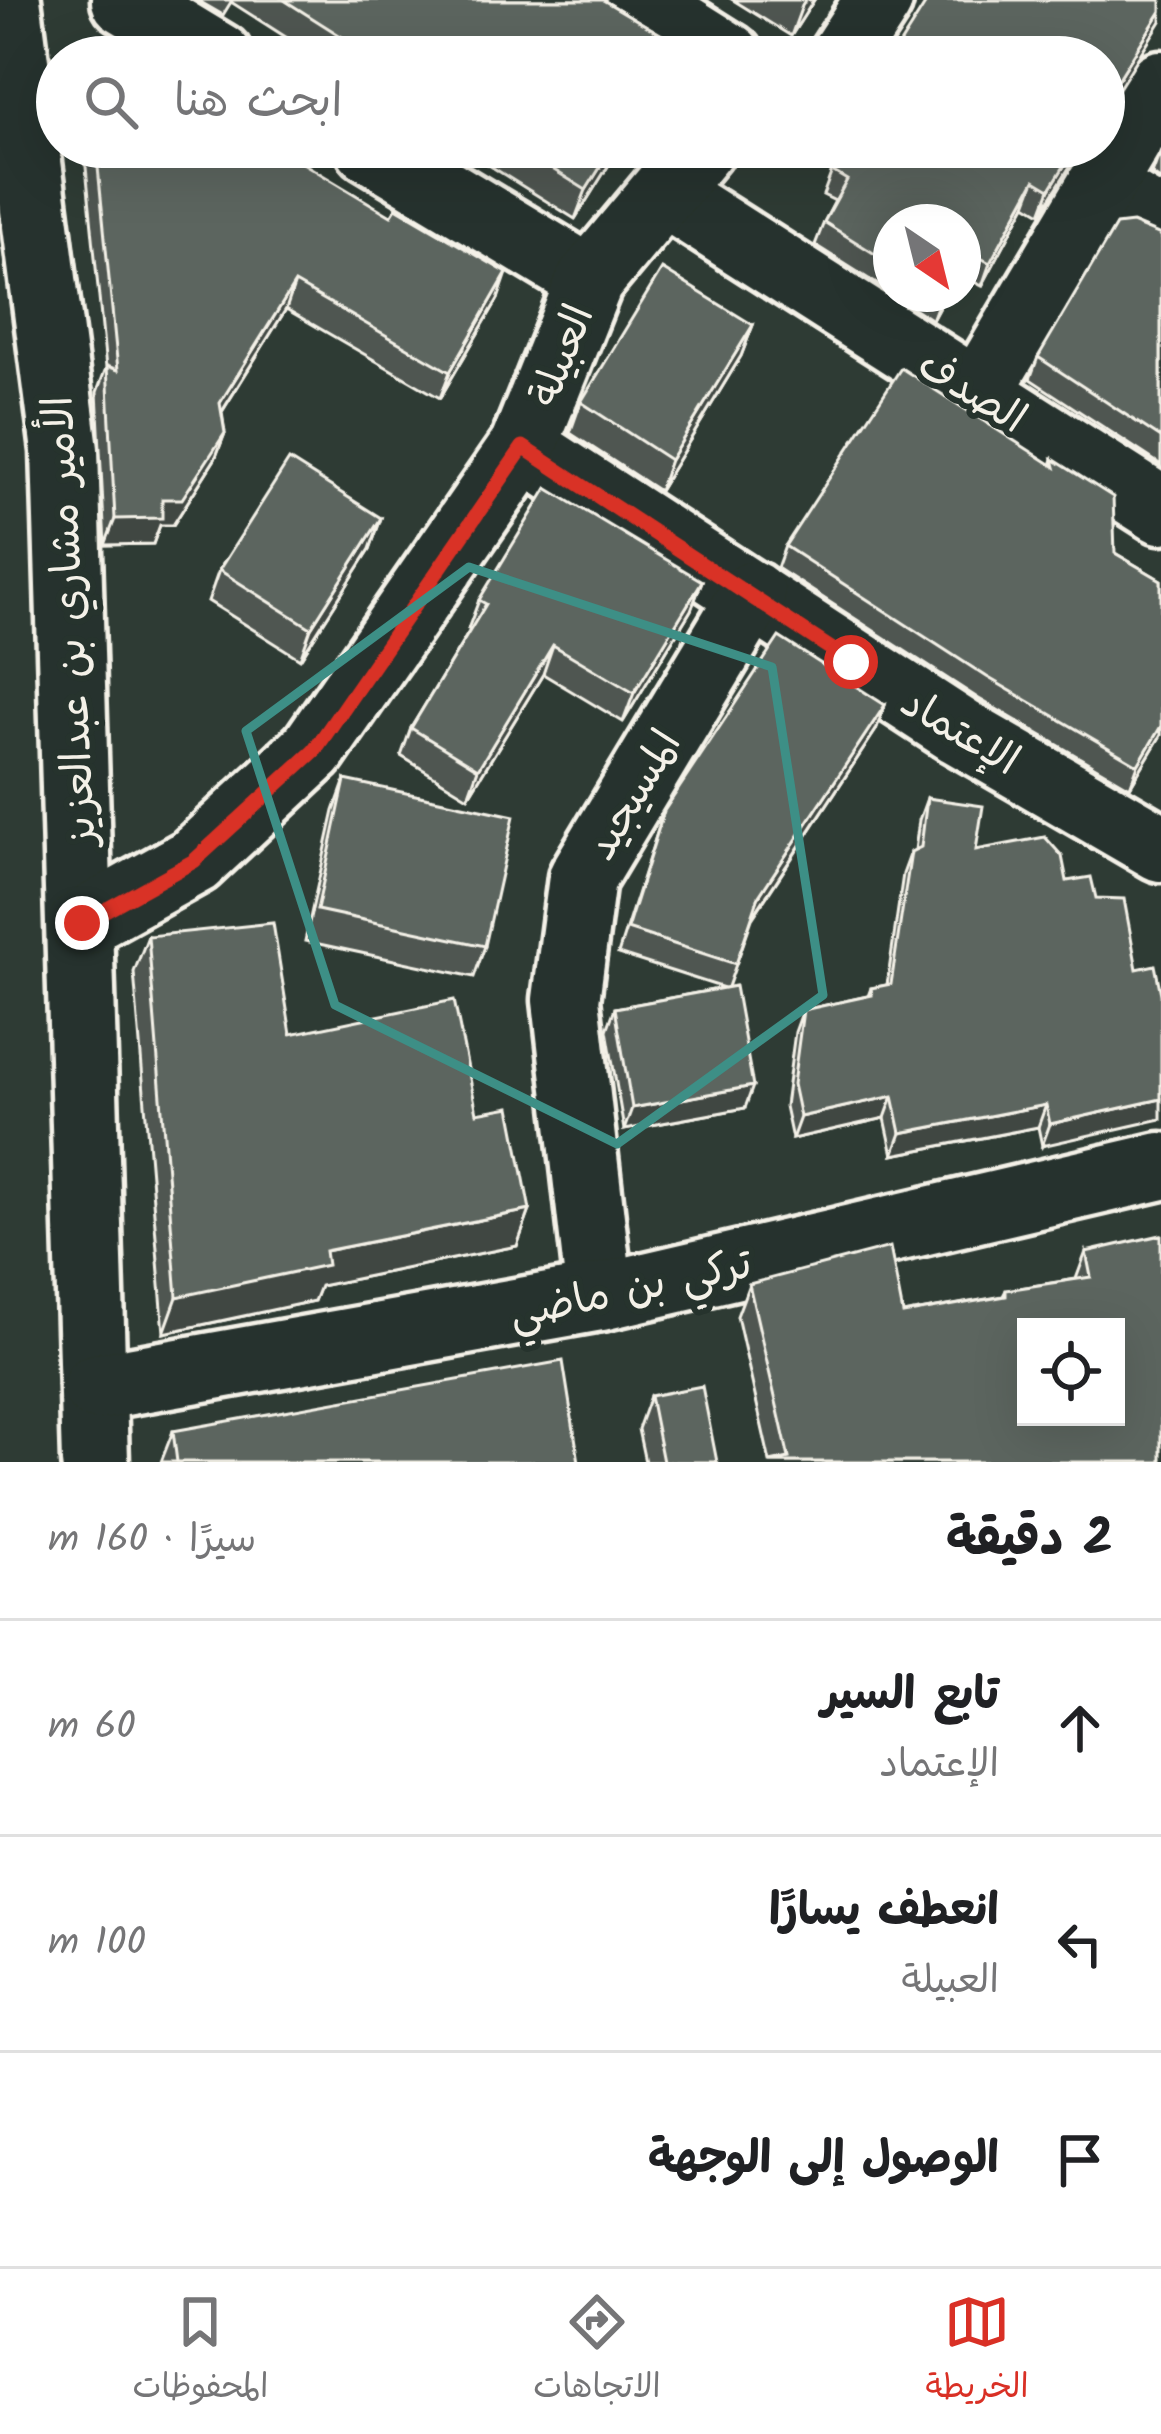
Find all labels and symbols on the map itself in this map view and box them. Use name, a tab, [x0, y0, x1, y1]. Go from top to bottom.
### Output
north arrow	[873, 204, 981, 312]
street label: العبيلة	[513, 295, 614, 418]
street label: الصدف	[904, 333, 1039, 453]
street label: الأمير مشاري بن عبدالعزيز	[26, 394, 117, 850]
route start	[824, 635, 878, 689]
street label: الإعتماد	[887, 671, 1032, 795]
street label: المسيجيد	[570, 718, 700, 874]
route end	[55, 896, 109, 950]
street label: تركي بن ماضي	[503, 1232, 759, 1349]

